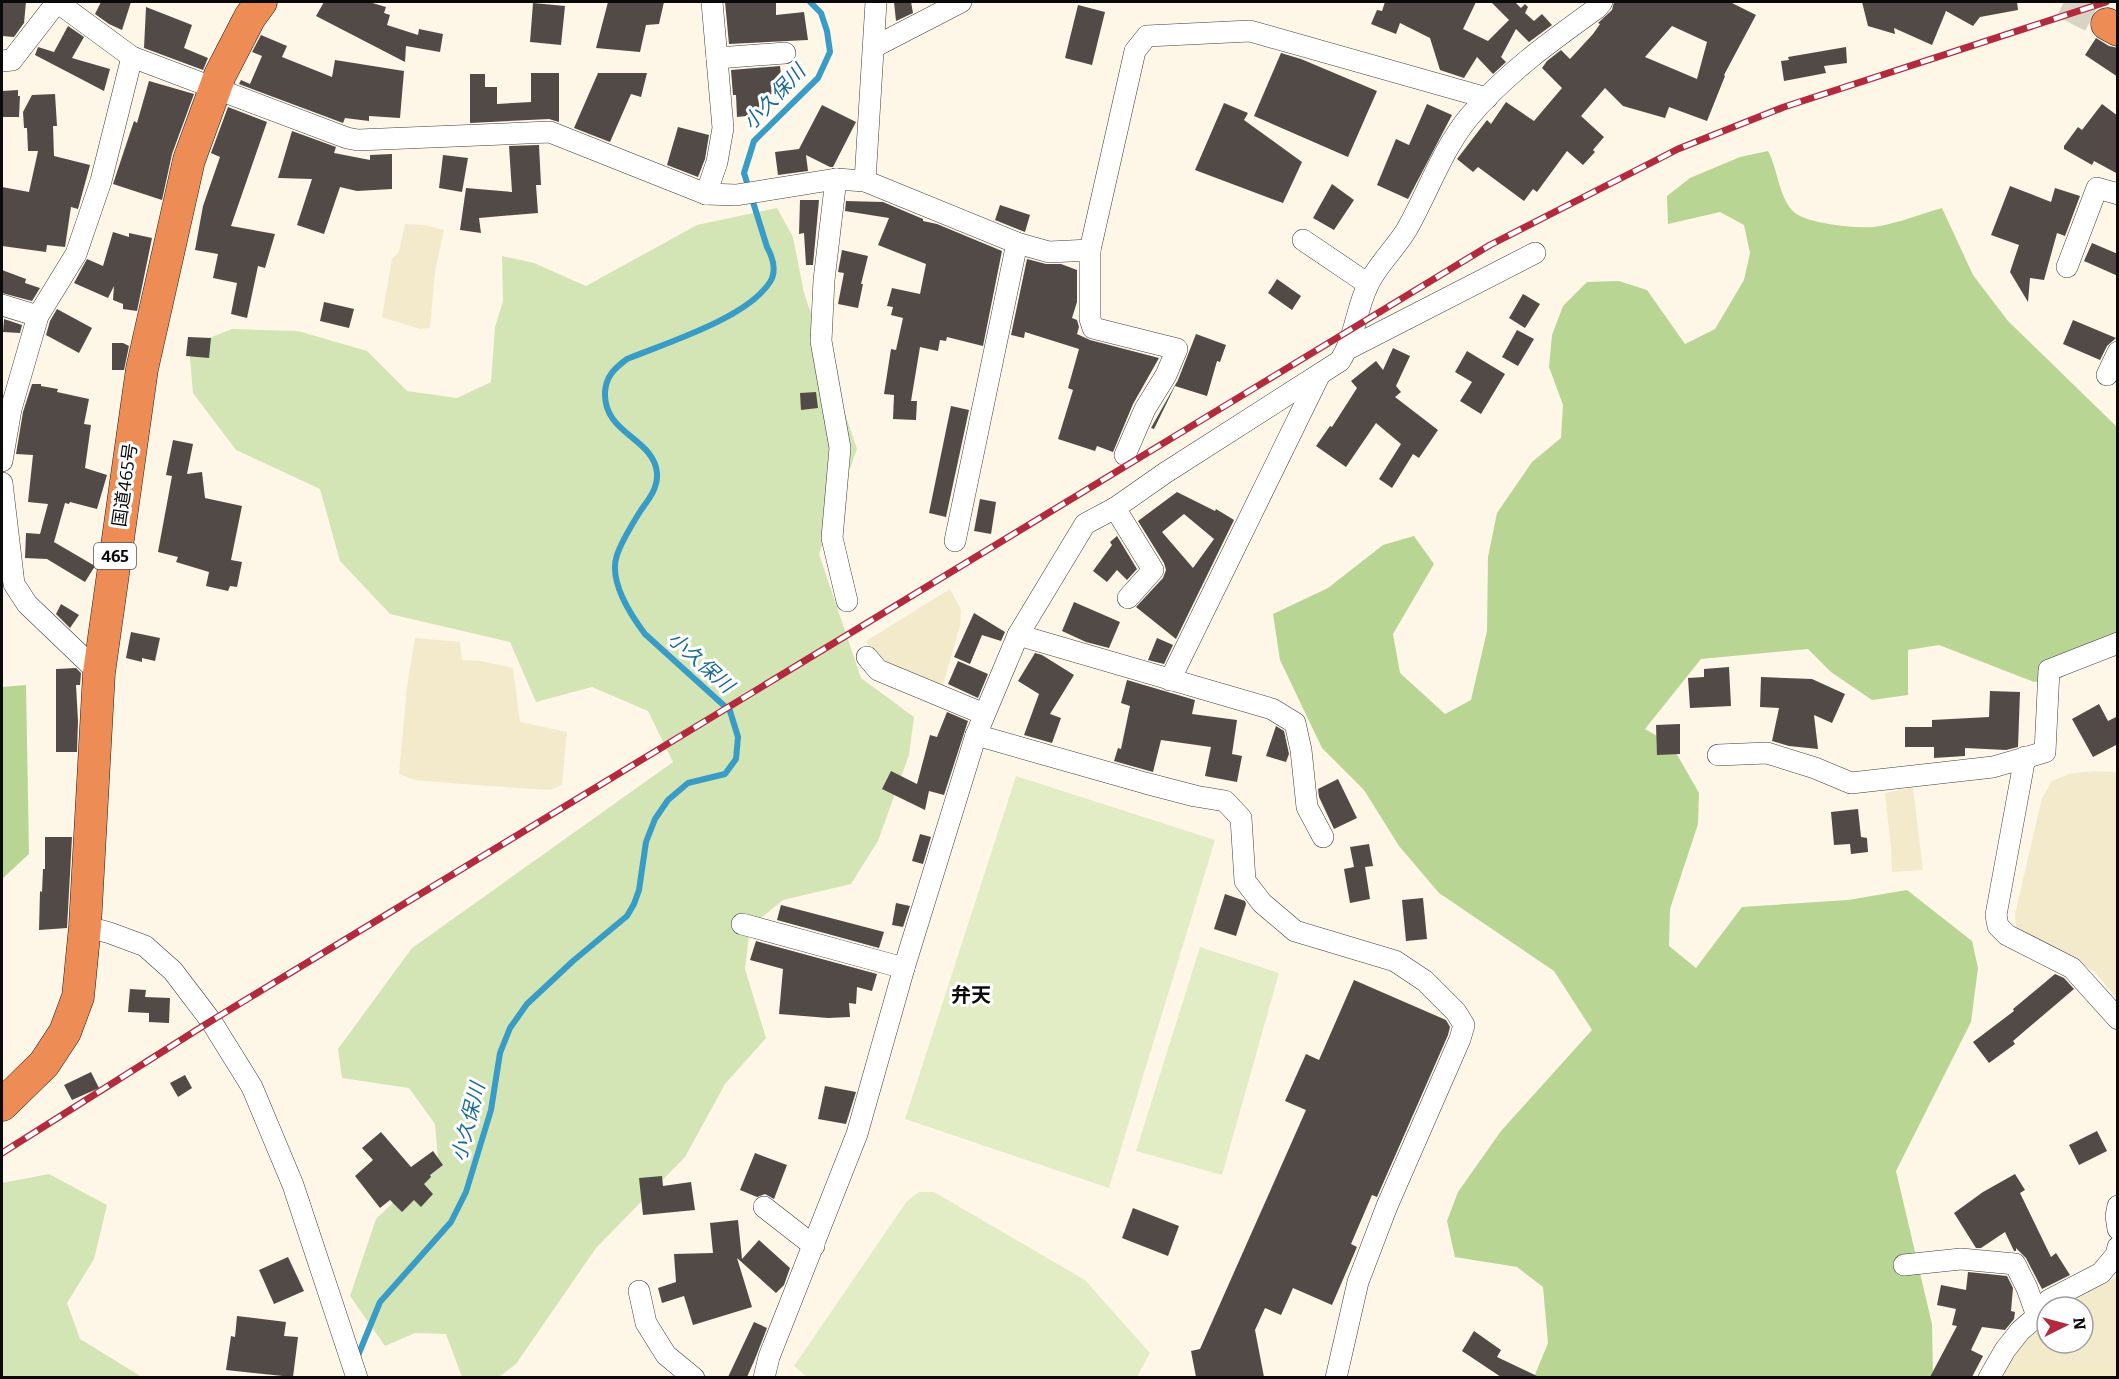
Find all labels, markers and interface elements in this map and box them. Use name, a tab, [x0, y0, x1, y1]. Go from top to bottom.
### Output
water label: 小久保川	[738, 58, 811, 134]
street label: 国道465号	[108, 442, 142, 528]
road number: 465	[94, 543, 136, 569]
water label: 小久保川	[663, 626, 740, 699]
district label: 弁天	[951, 983, 991, 1007]
water label: 小久保川	[447, 1078, 490, 1164]
north arrow	[2035, 1295, 2095, 1355]
text: N	[2069, 1316, 2090, 1331]

